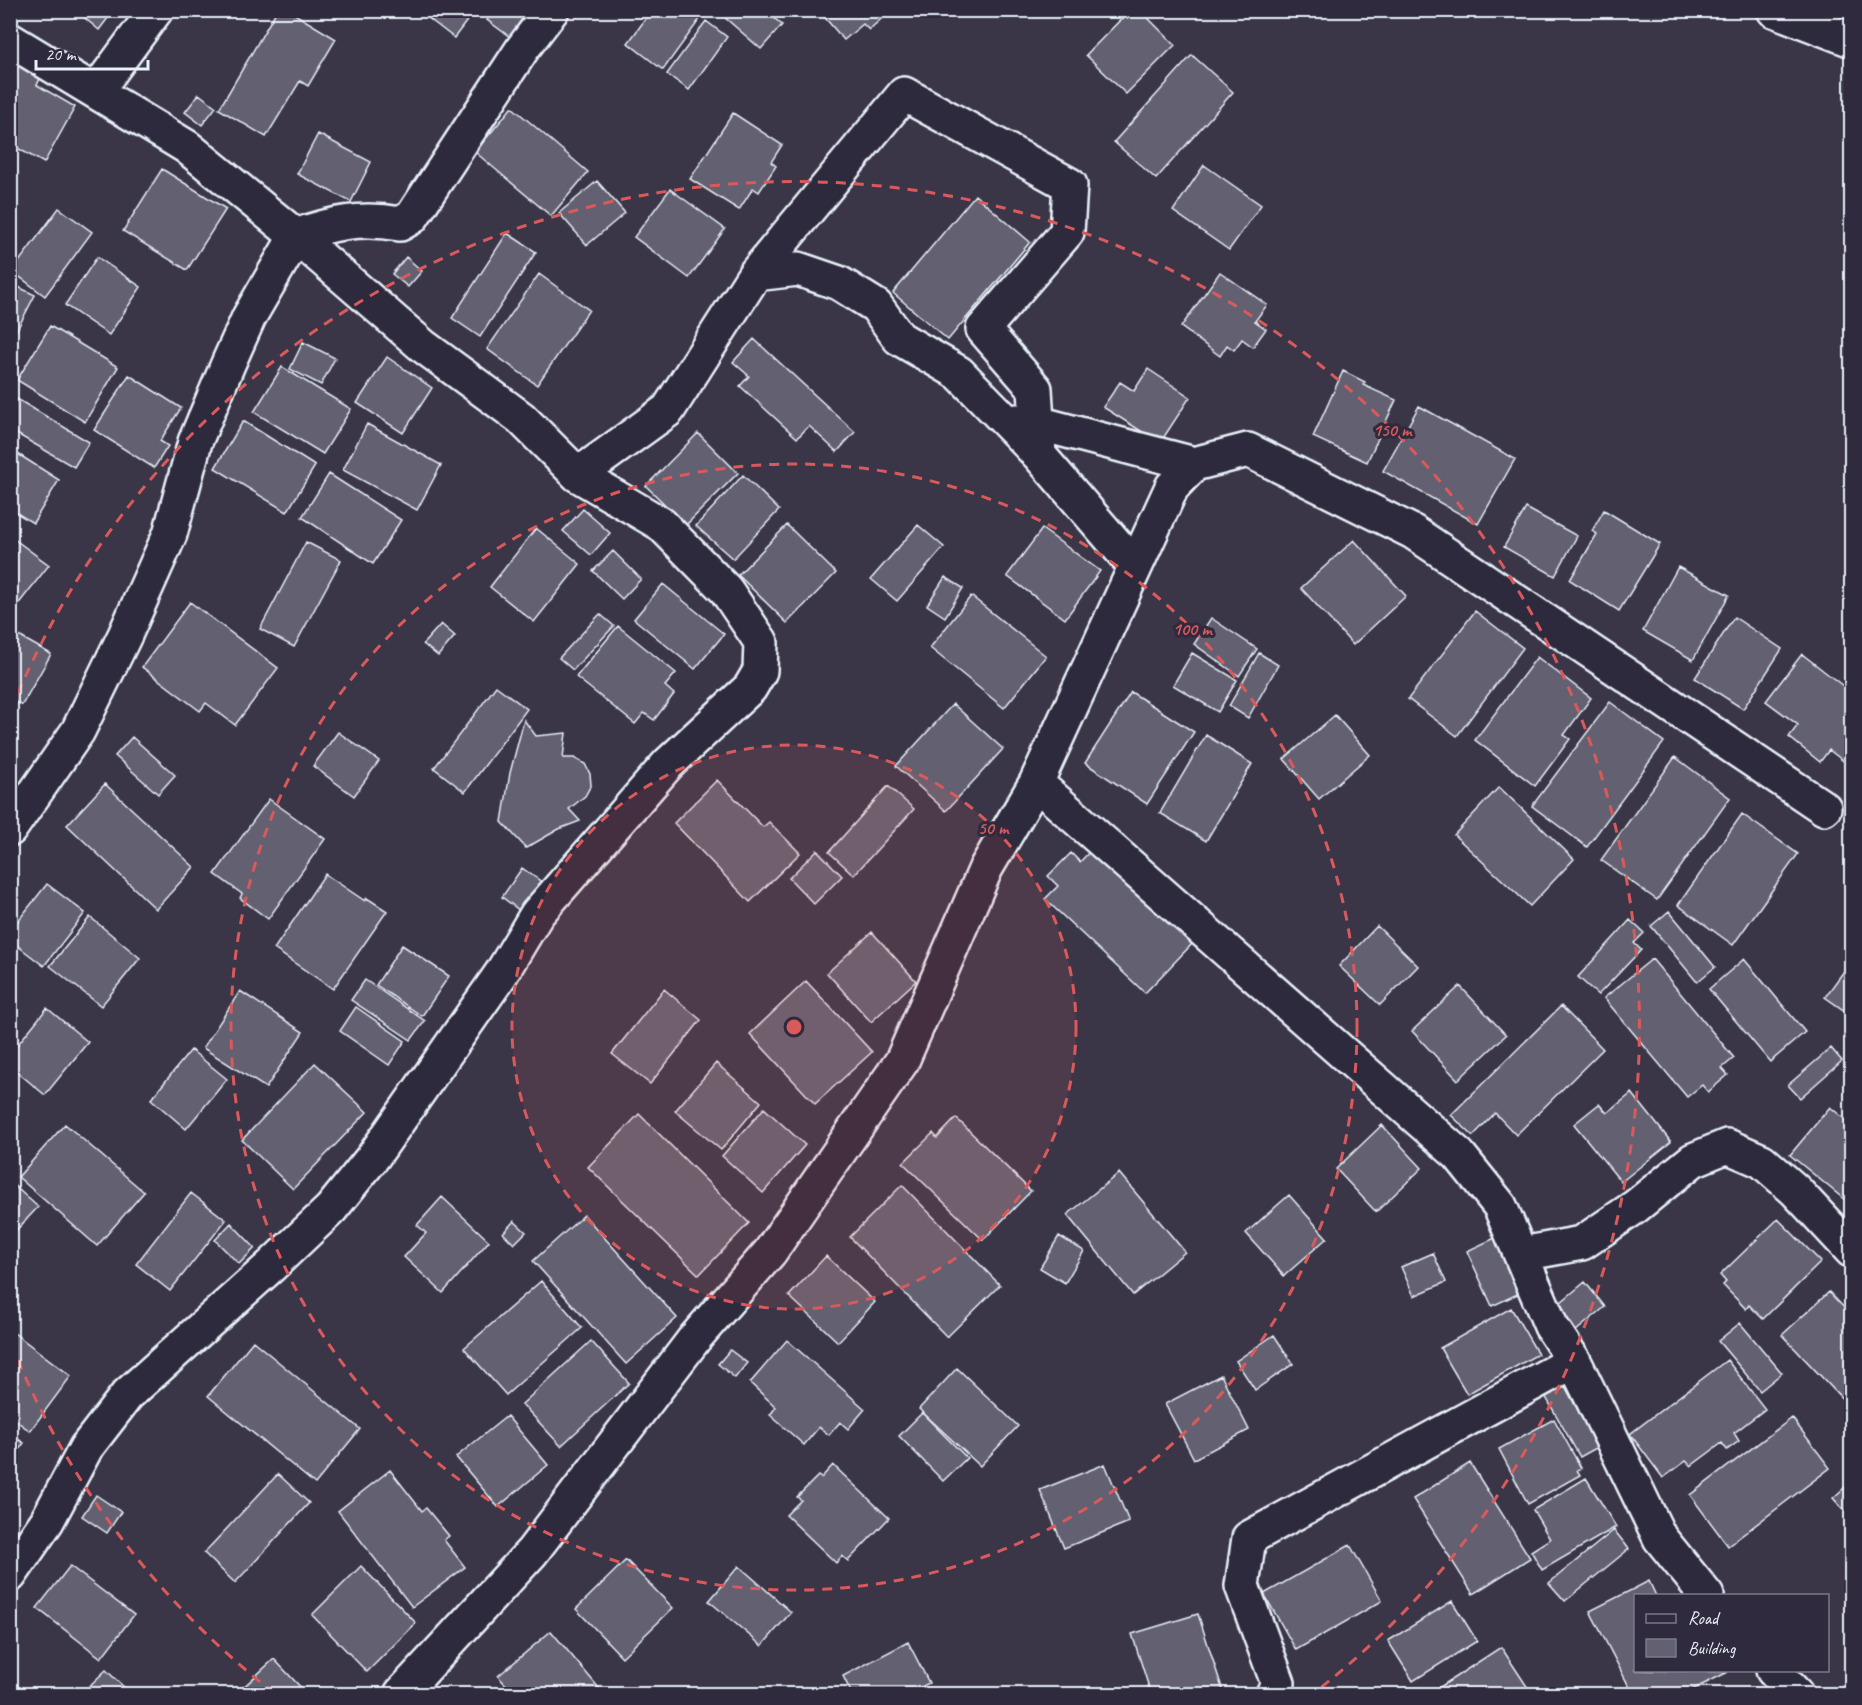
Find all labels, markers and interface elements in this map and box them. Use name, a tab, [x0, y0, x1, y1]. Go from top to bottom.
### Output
scale bar	[36, 33, 148, 71]
text: 20 m	[45, 43, 78, 65]
text: 150 m	[1373, 419, 1413, 441]
text: 100 m	[1173, 618, 1213, 640]
text: 50 m	[978, 817, 1010, 839]
centre of rings	[784, 1017, 804, 1037]
legend	[1634, 1594, 1829, 1672]
text: Road	[1688, 1607, 1721, 1629]
text: Building	[1688, 1637, 1737, 1659]

